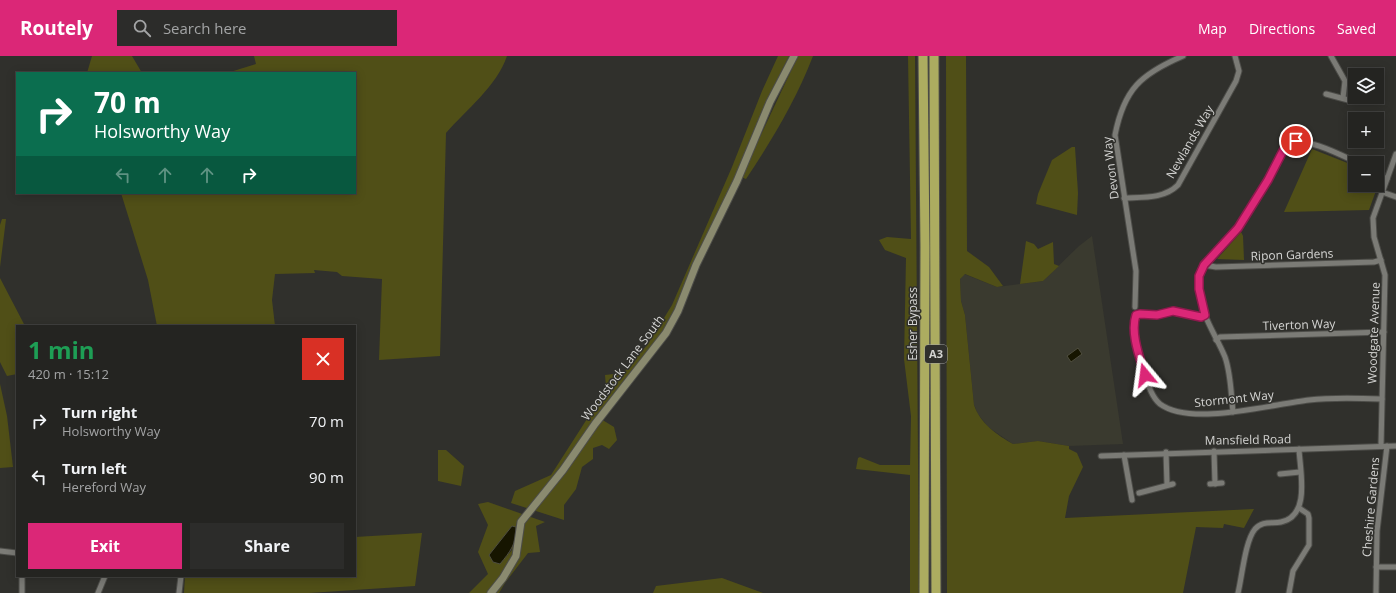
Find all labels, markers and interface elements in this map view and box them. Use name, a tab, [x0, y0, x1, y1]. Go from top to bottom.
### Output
search box	[117, 10, 397, 46]
text: Routely	[20, 15, 93, 41]
icon: search	[131, 17, 153, 39]
text: Search here	[163, 18, 246, 38]
text: Map	[1198, 19, 1227, 38]
text: Directions	[1249, 19, 1315, 38]
text: Saved	[1337, 19, 1376, 38]
map controls	[1348, 68, 1384, 192]
button: layers	[1348, 68, 1384, 104]
text: 70 m	[94, 83, 161, 121]
icon: right	[28, 88, 80, 140]
street label: Newlands Way	[1162, 101, 1218, 182]
button: +	[1348, 112, 1384, 148]
text: Holsworthy Way	[94, 119, 230, 143]
pin	[1279, 124, 1313, 158]
icon: arrive	[1285, 130, 1307, 152]
street label: Devon Way	[1098, 135, 1123, 200]
button: −	[1348, 156, 1384, 192]
icon: left	[112, 164, 134, 186]
icon: ahead	[154, 164, 176, 186]
icon: ahead	[196, 164, 218, 186]
icon: right	[238, 164, 260, 186]
street label: Ripon Gardens	[1250, 245, 1334, 264]
street label: Woodgate Avenue	[1363, 281, 1384, 384]
street label: Esher Bypass	[904, 287, 921, 361]
street label: Woodstock Lane South	[577, 311, 668, 424]
street label: Tiverton Way	[1262, 315, 1337, 334]
text: 1 min	[28, 333, 95, 366]
button: close	[302, 338, 344, 380]
road number: A3	[925, 345, 947, 363]
position arrow	[1124, 354, 1166, 396]
text: 420 m · 15:12	[28, 365, 109, 383]
street label: Stormont Way	[1193, 386, 1276, 411]
text: Turn right	[62, 402, 137, 422]
icon: right	[28, 410, 50, 432]
text: 70 m	[309, 411, 344, 431]
text: Holsworthy Way	[62, 422, 160, 440]
street label: Mansfield Road	[1205, 430, 1291, 449]
street label: Cheshire Gardens	[1358, 456, 1383, 557]
text: Turn left	[62, 458, 127, 478]
icon: left	[28, 466, 50, 488]
text: 90 m	[309, 467, 344, 487]
text: Hereford Way	[62, 478, 146, 496]
button: Exit	[28, 523, 182, 569]
button: Share	[190, 523, 344, 569]

